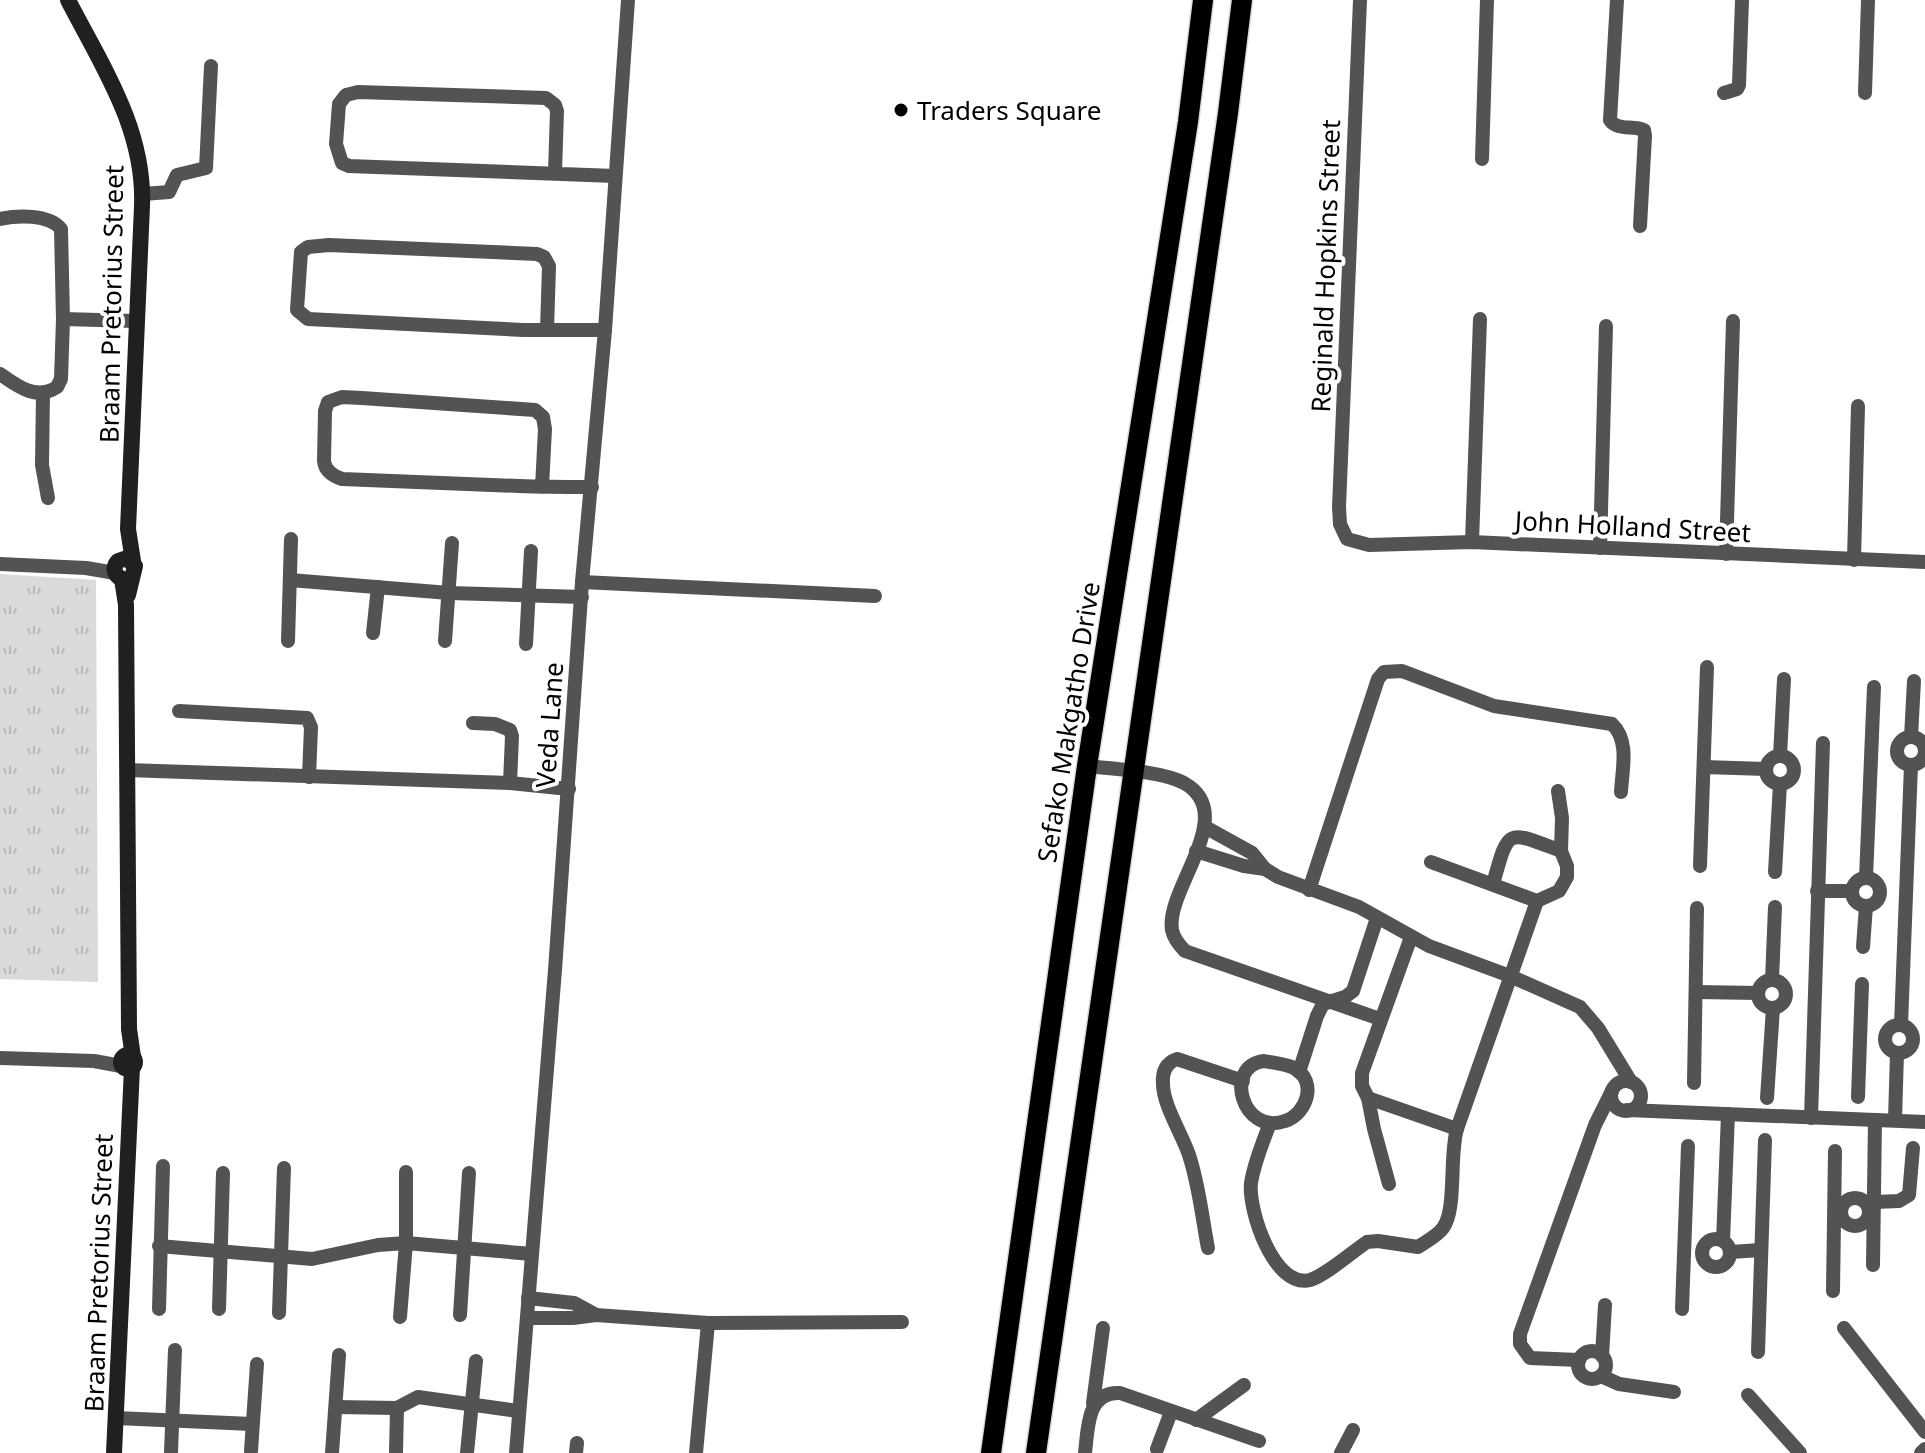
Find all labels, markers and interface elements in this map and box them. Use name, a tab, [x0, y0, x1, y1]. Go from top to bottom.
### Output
place label: Traders Square	[917, 92, 1101, 128]
marker: Traders Square	[892, 101, 910, 119]
street label: Reginald Hopkins Street	[1302, 119, 1348, 413]
street label: Braam Pretorius Street	[91, 164, 131, 444]
street label: John Holland Street	[1511, 502, 1752, 550]
street label: Sefako Makgatho Drive	[1028, 579, 1108, 865]
street label: Veda Lane	[527, 661, 571, 789]
street label: Braam Pretorius Street	[75, 1133, 121, 1413]

